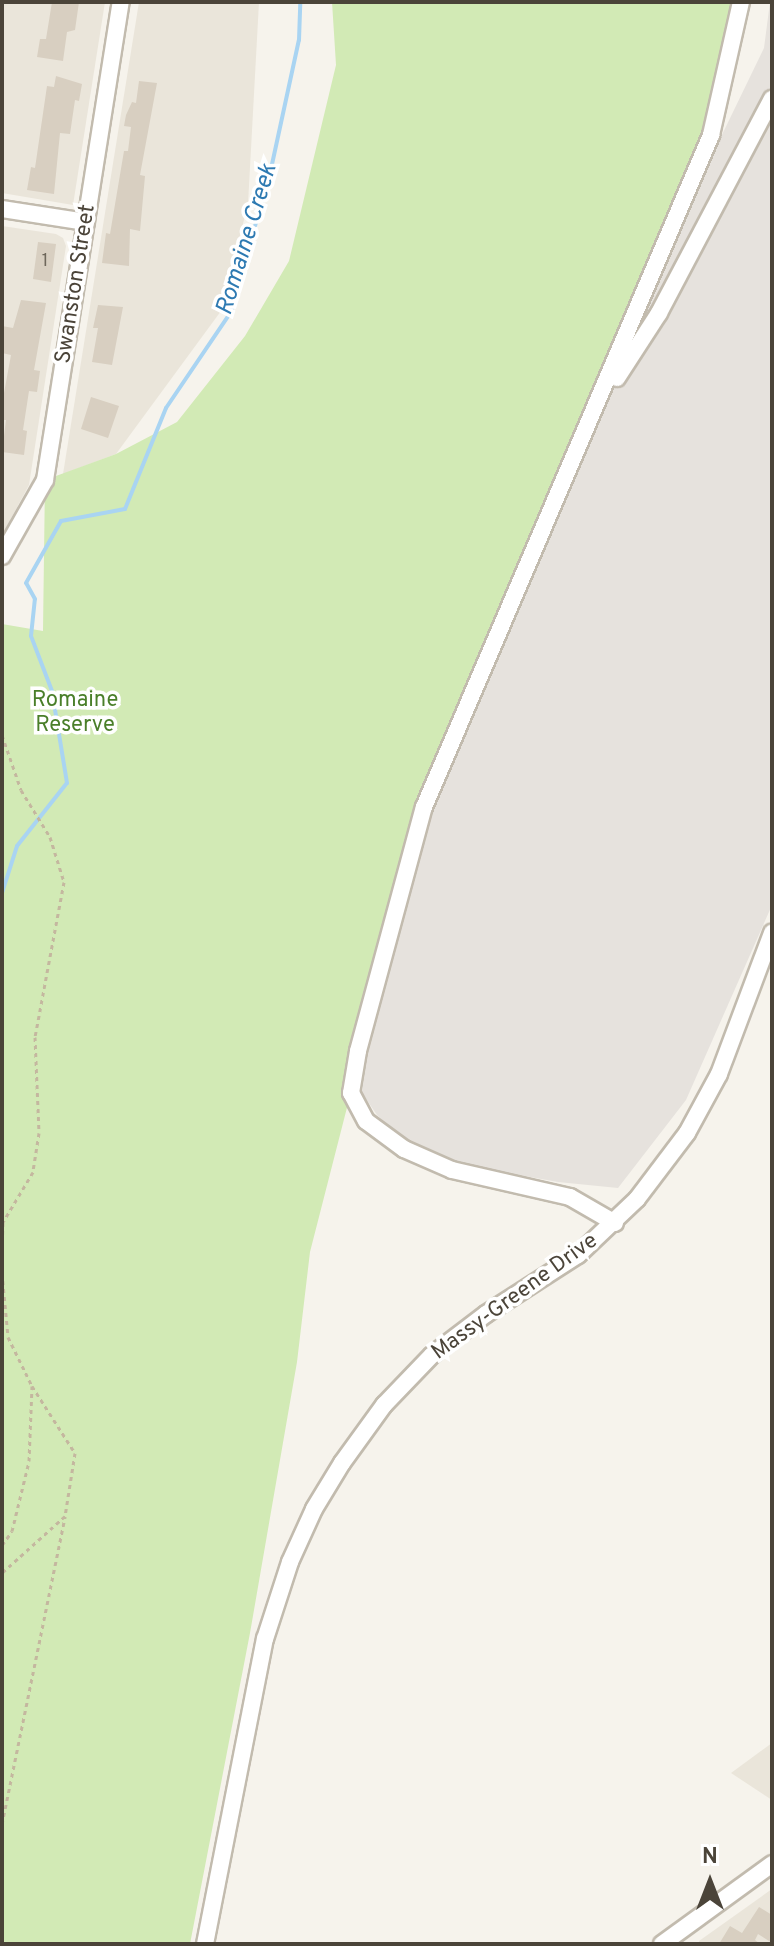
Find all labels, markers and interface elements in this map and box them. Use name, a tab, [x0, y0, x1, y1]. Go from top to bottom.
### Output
water label: Romaine Creek	[211, 161, 285, 319]
street label: Swanston Street	[50, 203, 102, 365]
house number: 1	[42, 251, 48, 273]
park label: Romaine Reserve	[32, 687, 118, 738]
street label: Massy-Greene Drive	[427, 1228, 603, 1366]
north arrow	[670, 1842, 750, 1922]
text: N	[702, 1844, 718, 1871]

